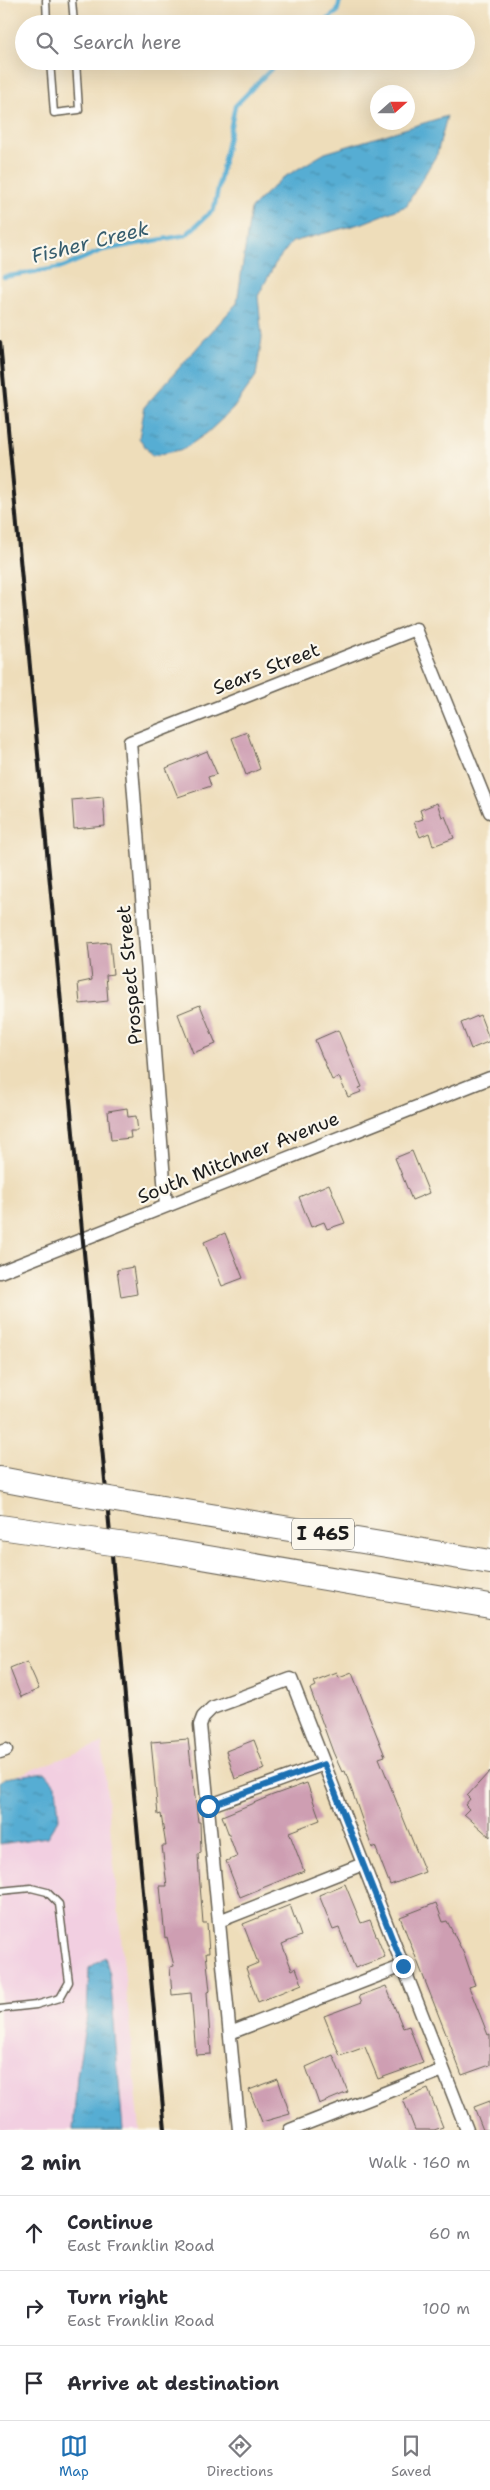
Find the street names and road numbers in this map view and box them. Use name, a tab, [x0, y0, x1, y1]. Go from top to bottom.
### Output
street label: Sears Street	[209, 637, 323, 700]
street label: Prospect Street	[111, 904, 148, 1046]
street label: South Mitchner Avenue	[134, 1106, 343, 1209]
road number: I 465	[292, 1518, 354, 1550]

